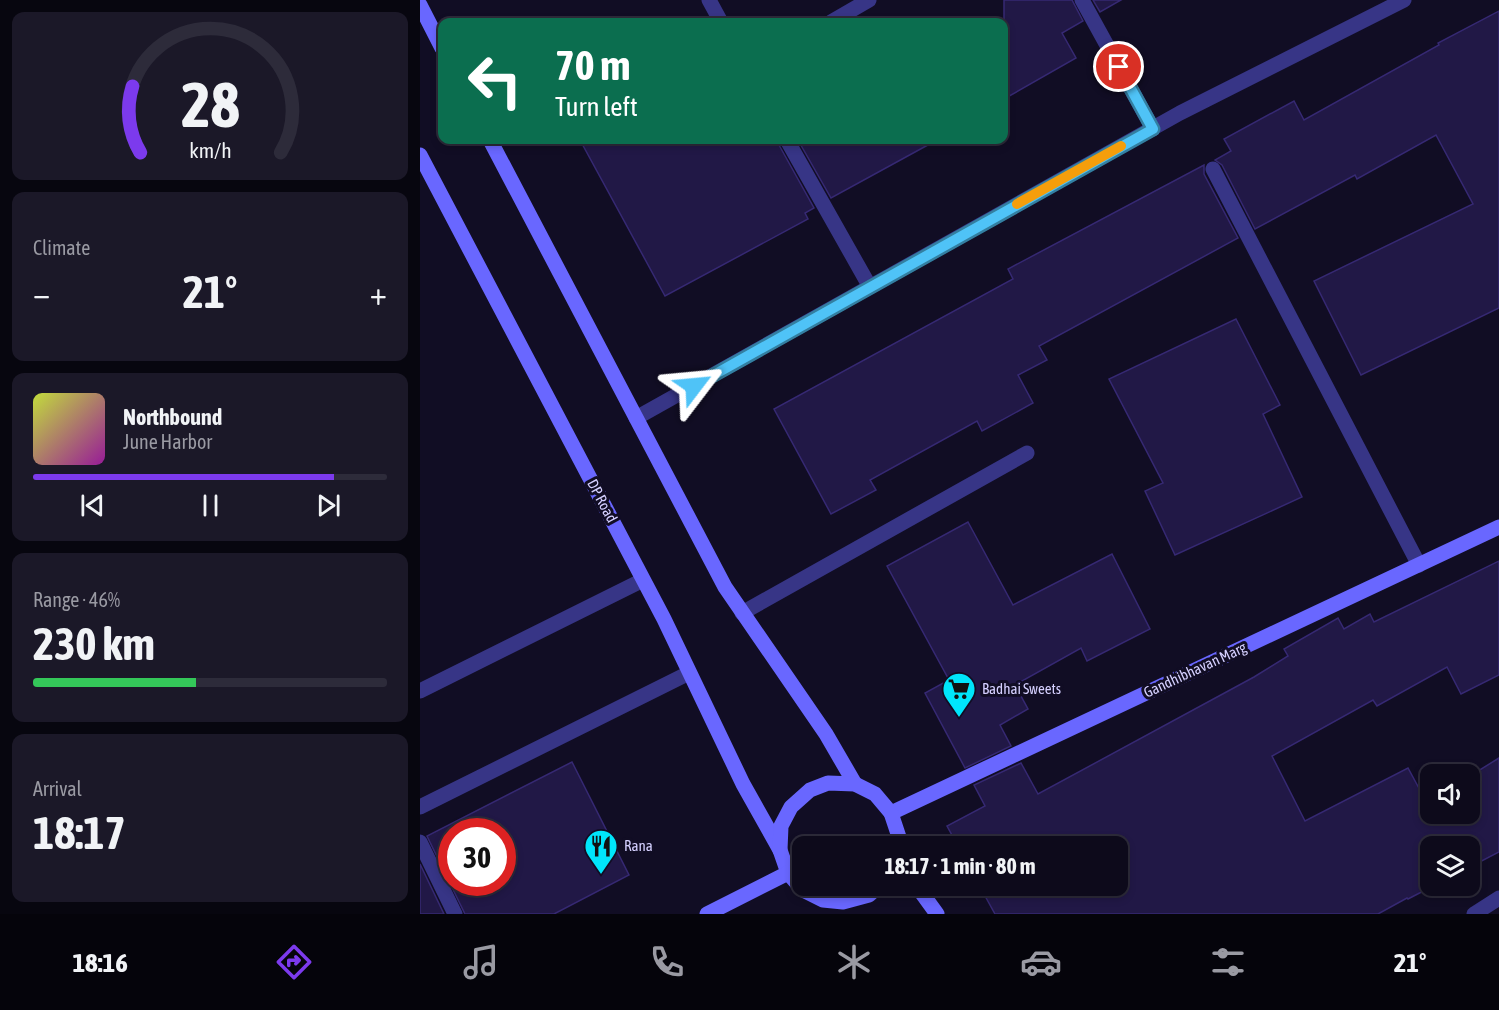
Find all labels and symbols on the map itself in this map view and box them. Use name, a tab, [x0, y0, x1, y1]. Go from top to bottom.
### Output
pin	[1093, 41, 1144, 92]
position arrow	[662, 354, 726, 418]
street label: DP Road	[584, 476, 621, 525]
street label: Gandhibhavan Marg	[1141, 638, 1249, 701]
supermarket icon: Badhai Sweets	[941, 671, 977, 718]
place label: Badhai Sweets	[982, 680, 1061, 697]
speed limit sign: 30	[438, 818, 516, 896]
restaurant icon: Rana	[583, 828, 619, 875]
place label: Rana	[624, 837, 653, 854]

